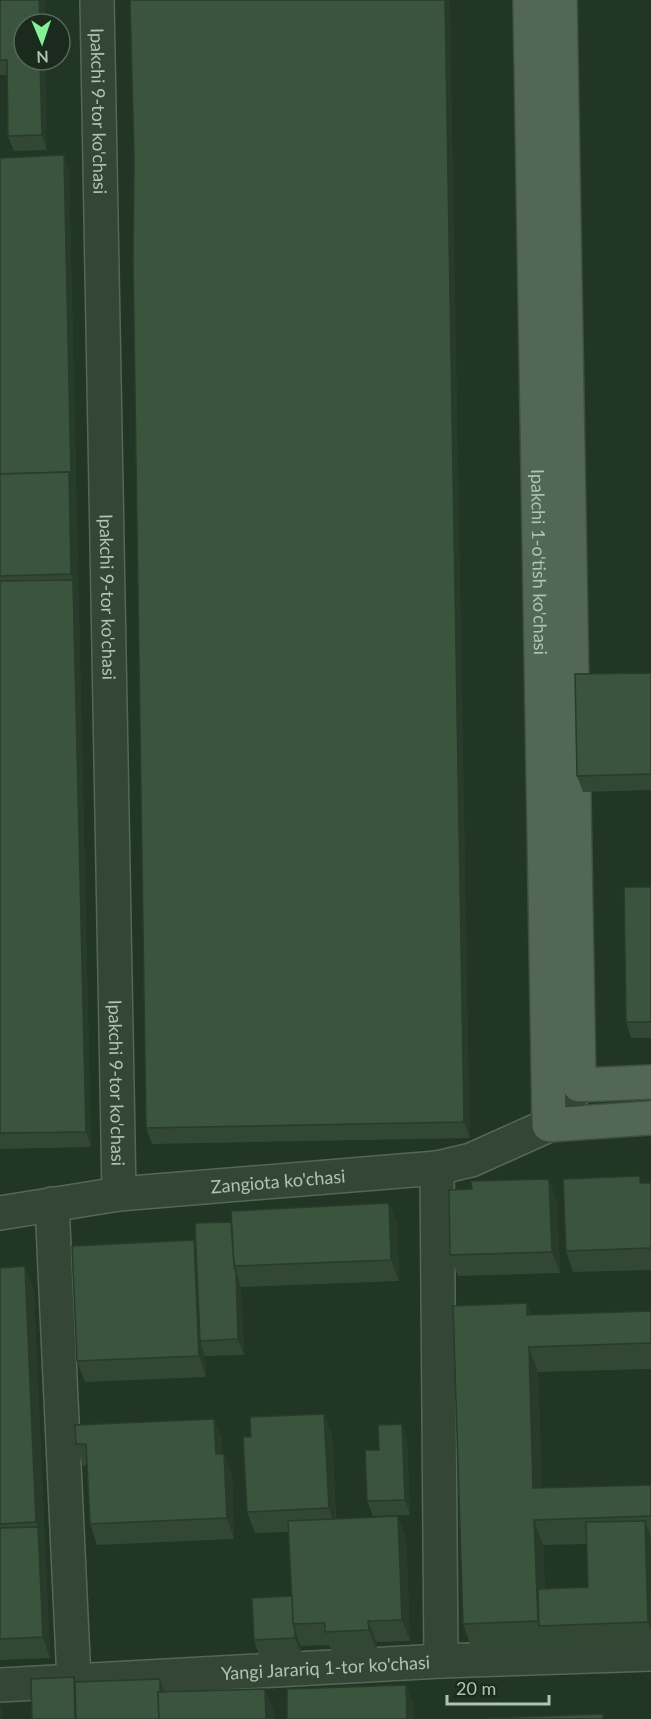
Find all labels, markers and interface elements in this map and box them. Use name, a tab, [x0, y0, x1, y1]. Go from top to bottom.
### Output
north arrow	[12, 12, 72, 72]
street label: Ipakchi 9-tor ko'chasi	[87, 28, 112, 194]
text: N	[36, 48, 49, 67]
street label: Ipakchi 1-o'tish ko'chasi	[527, 469, 552, 655]
street label: Ipakchi 9-tor ko'chasi	[95, 514, 121, 680]
street label: Ipakchi 9-tor ko'chasi	[104, 999, 129, 1166]
street label: Zangiota ko'chasi	[210, 1165, 346, 1197]
street label: Yangi Jarariq 1-tor ko'chasi	[220, 1651, 431, 1684]
scale bar	[447, 1668, 549, 1706]
text: 20 m	[456, 1677, 496, 1699]

